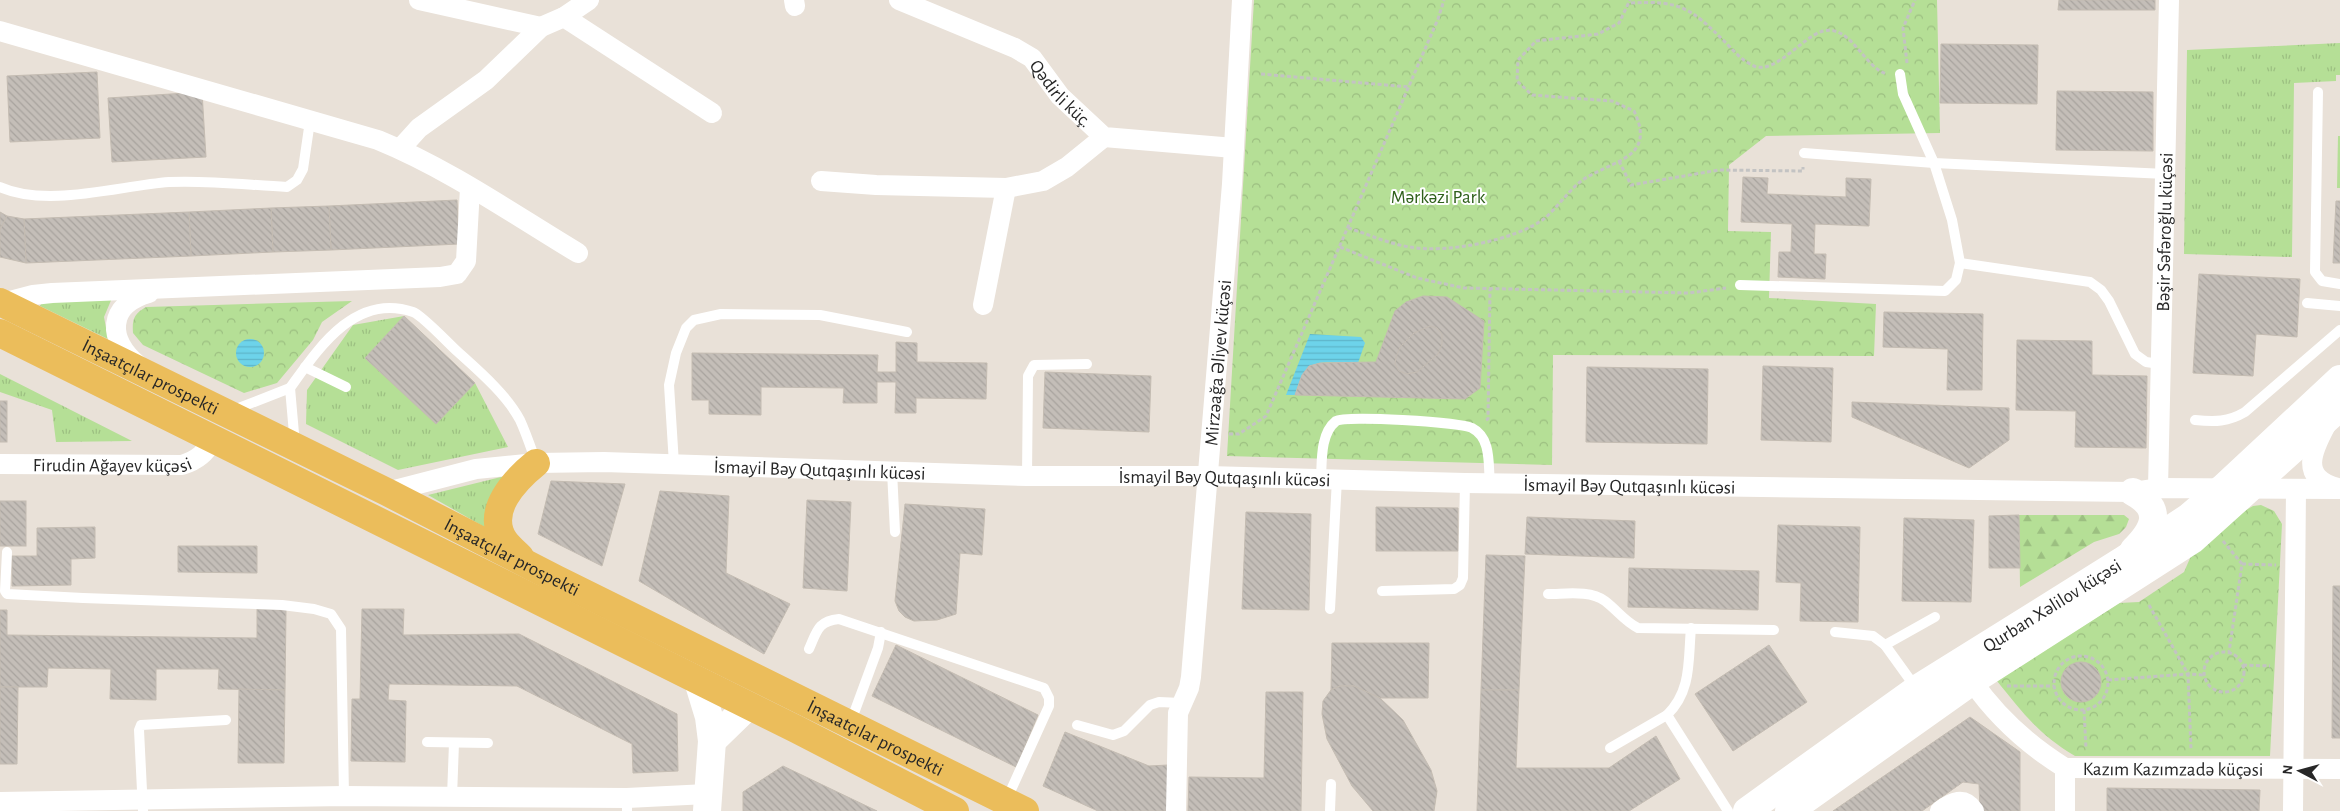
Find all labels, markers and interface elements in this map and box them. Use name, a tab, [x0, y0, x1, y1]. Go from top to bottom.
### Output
street label: Qədirli küç.	[1026, 56, 1095, 131]
street label: Bəşir Səfəroğlu küçəsi	[2154, 152, 2177, 312]
park label: Mərkəzi Park	[1391, 188, 1486, 207]
street label: Mirzəağa Əliyev küçəsi	[1202, 279, 1235, 447]
street label: İnşaatçılar prospekti	[79, 335, 221, 419]
street label: Firudin Ağayev küçəsi	[33, 454, 195, 476]
street label: İsmayil Bəy Qutqaşınlı kücəsi	[713, 457, 926, 484]
street label: İsmayil Bəy Qutqaşınlı kücəsi	[1119, 467, 1331, 490]
street label: İsmayil Bəy Qutqaşınlı kücəsi	[1523, 475, 1736, 498]
street label: İnşaatçılar prospekti	[441, 514, 582, 600]
street label: Qurban Xəlilov küçəsi	[1980, 556, 2125, 656]
street label: İnşaatçılar prospekti	[804, 696, 946, 780]
north arrow	[2275, 746, 2325, 796]
street label: Kazım Kazımzadə küçəsi	[2083, 760, 2263, 780]
text: N	[2281, 764, 2296, 775]

